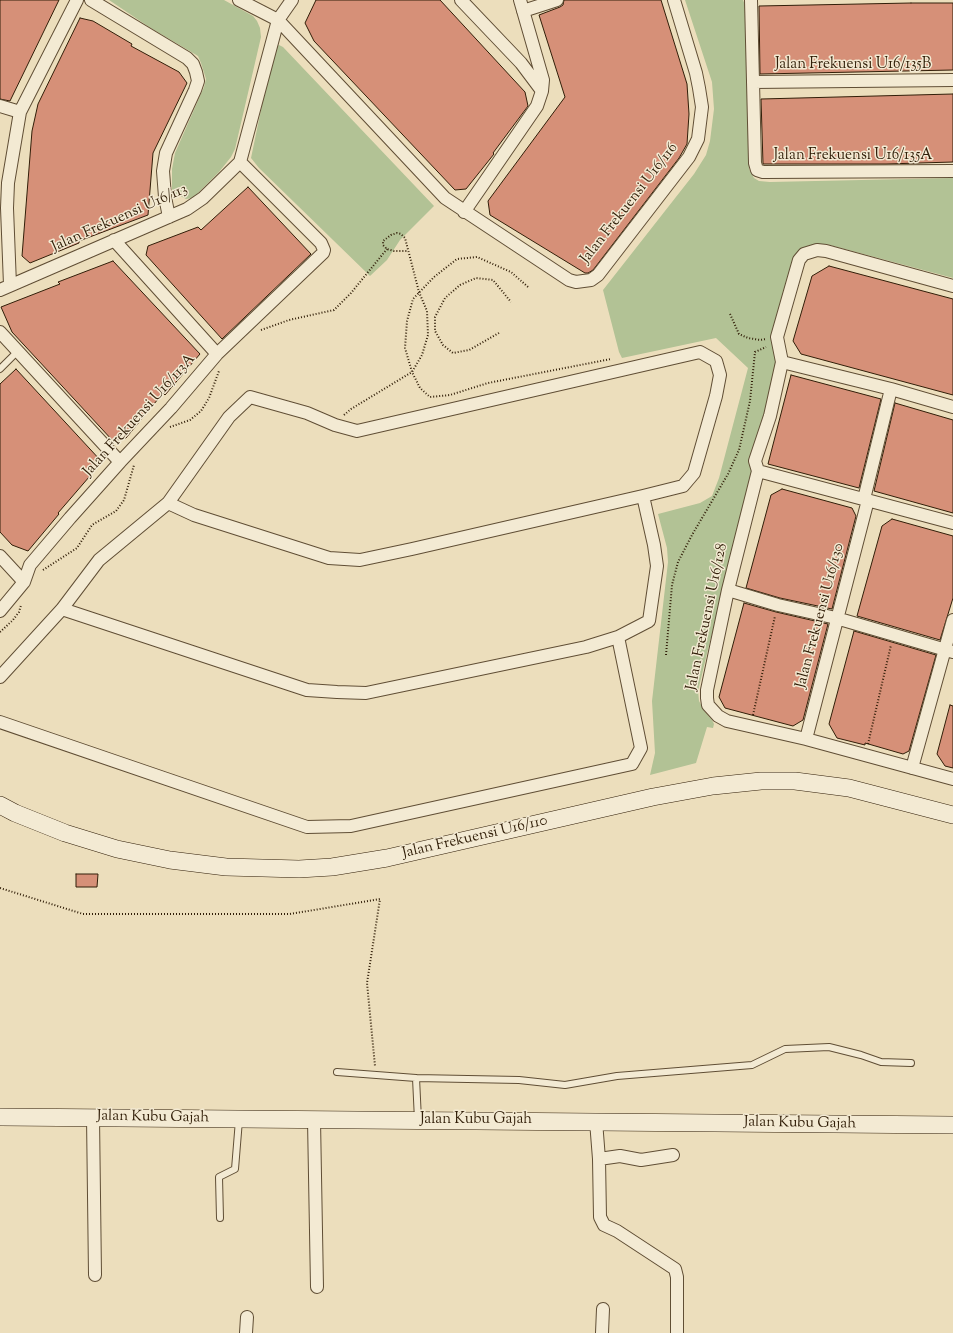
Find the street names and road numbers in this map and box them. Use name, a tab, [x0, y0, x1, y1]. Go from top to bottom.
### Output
street label: Jalan Frekuensi U16/135B	[775, 56, 931, 74]
street label: Jalan Frekuensi U16/116	[577, 140, 683, 268]
street label: Jalan Frekuensi U16/135A	[774, 147, 932, 165]
street label: Jalan Frekuensi U16/113	[49, 181, 191, 257]
street label: Jalan Frekuensi U16/113A	[80, 351, 200, 481]
street label: Jalan Frekuensi U16/130	[793, 541, 849, 691]
street label: Jalan Frekuensi U16/128	[684, 542, 732, 692]
street label: Jalan Frekuensi U16/110	[401, 813, 549, 863]
street label: Jalan Kubu Gajah	[97, 1108, 209, 1128]
street label: Jalan Kubu Gajah	[420, 1111, 532, 1129]
street label: Jalan Kubu Gajah	[744, 1114, 856, 1134]

